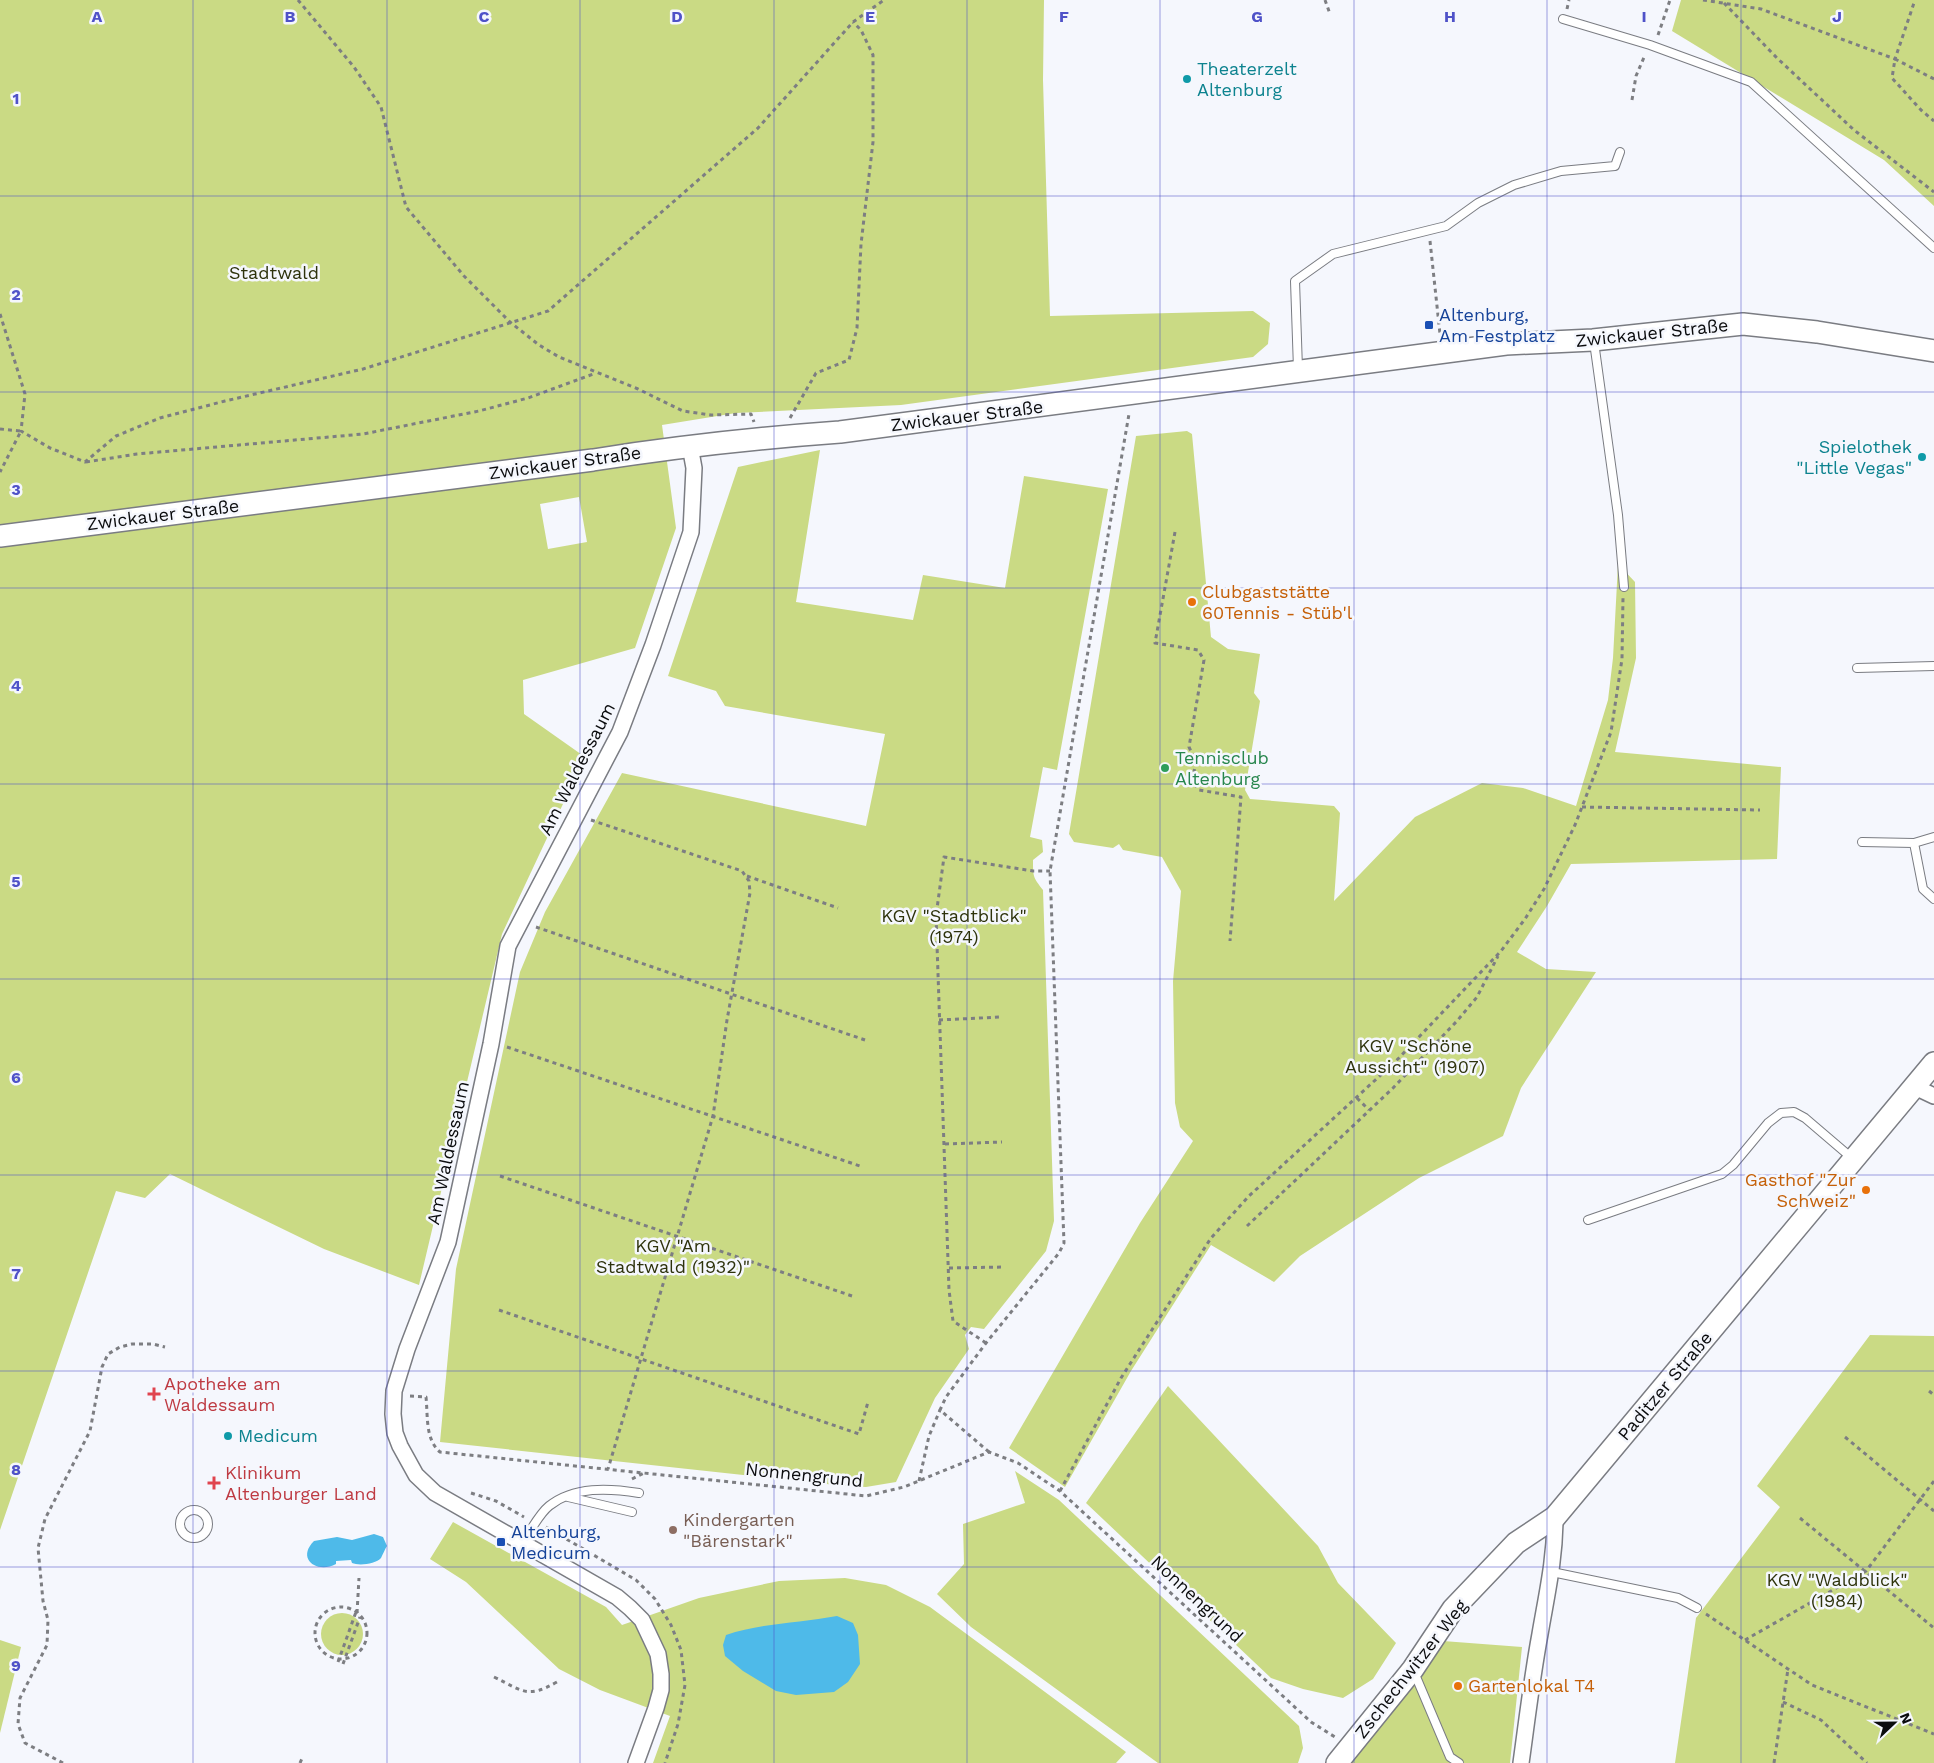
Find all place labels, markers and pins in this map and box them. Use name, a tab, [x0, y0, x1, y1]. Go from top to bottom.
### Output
place label: Theaterzelt Altenburg	[1197, 58, 1297, 100]
marker: Theaterzelt Altenburg	[1181, 73, 1193, 85]
place label: Altenburg, Am Festplatz	[1439, 304, 1555, 346]
marker: Altenburg, Am Festplatz	[1423, 319, 1435, 331]
place label: Spielothek "Little Vegas"	[1796, 436, 1912, 478]
marker: Spielothek "Little Vegas"	[1916, 451, 1928, 463]
place label: Clubgaststätte 60Tennis - Stüb'l	[1202, 581, 1353, 623]
marker: Clubgaststätte 60Tennis - Stüb'l	[1186, 596, 1198, 608]
place label: Tennisclub Altenburg	[1175, 747, 1269, 789]
marker: Tennisclub Altenburg	[1159, 762, 1171, 774]
place label: Gasthof "Zur Schweiz"	[1745, 1169, 1856, 1211]
marker: Gasthof "Zur Schweiz"	[1860, 1184, 1872, 1196]
place label: Apotheke am Waldessaum	[164, 1373, 281, 1415]
marker: Apotheke am Waldessaum	[148, 1388, 160, 1400]
place label: Medicum	[238, 1425, 318, 1446]
marker: Medicum	[222, 1430, 234, 1442]
place label: Klinikum Altenburger Land	[225, 1462, 377, 1504]
marker: Klinikum Altenburger Land	[207, 1476, 221, 1490]
place label: Kindergarten "Bärenstark"	[683, 1509, 795, 1551]
place label: Altenburg, Medicum	[511, 1521, 601, 1563]
marker: Kindergarten "Bärenstark"	[667, 1524, 679, 1536]
marker: Altenburg, Medicum	[495, 1536, 507, 1548]
place label: Gartenlokal T4	[1468, 1675, 1595, 1696]
marker: Gartenlokal T4	[1452, 1680, 1464, 1692]

